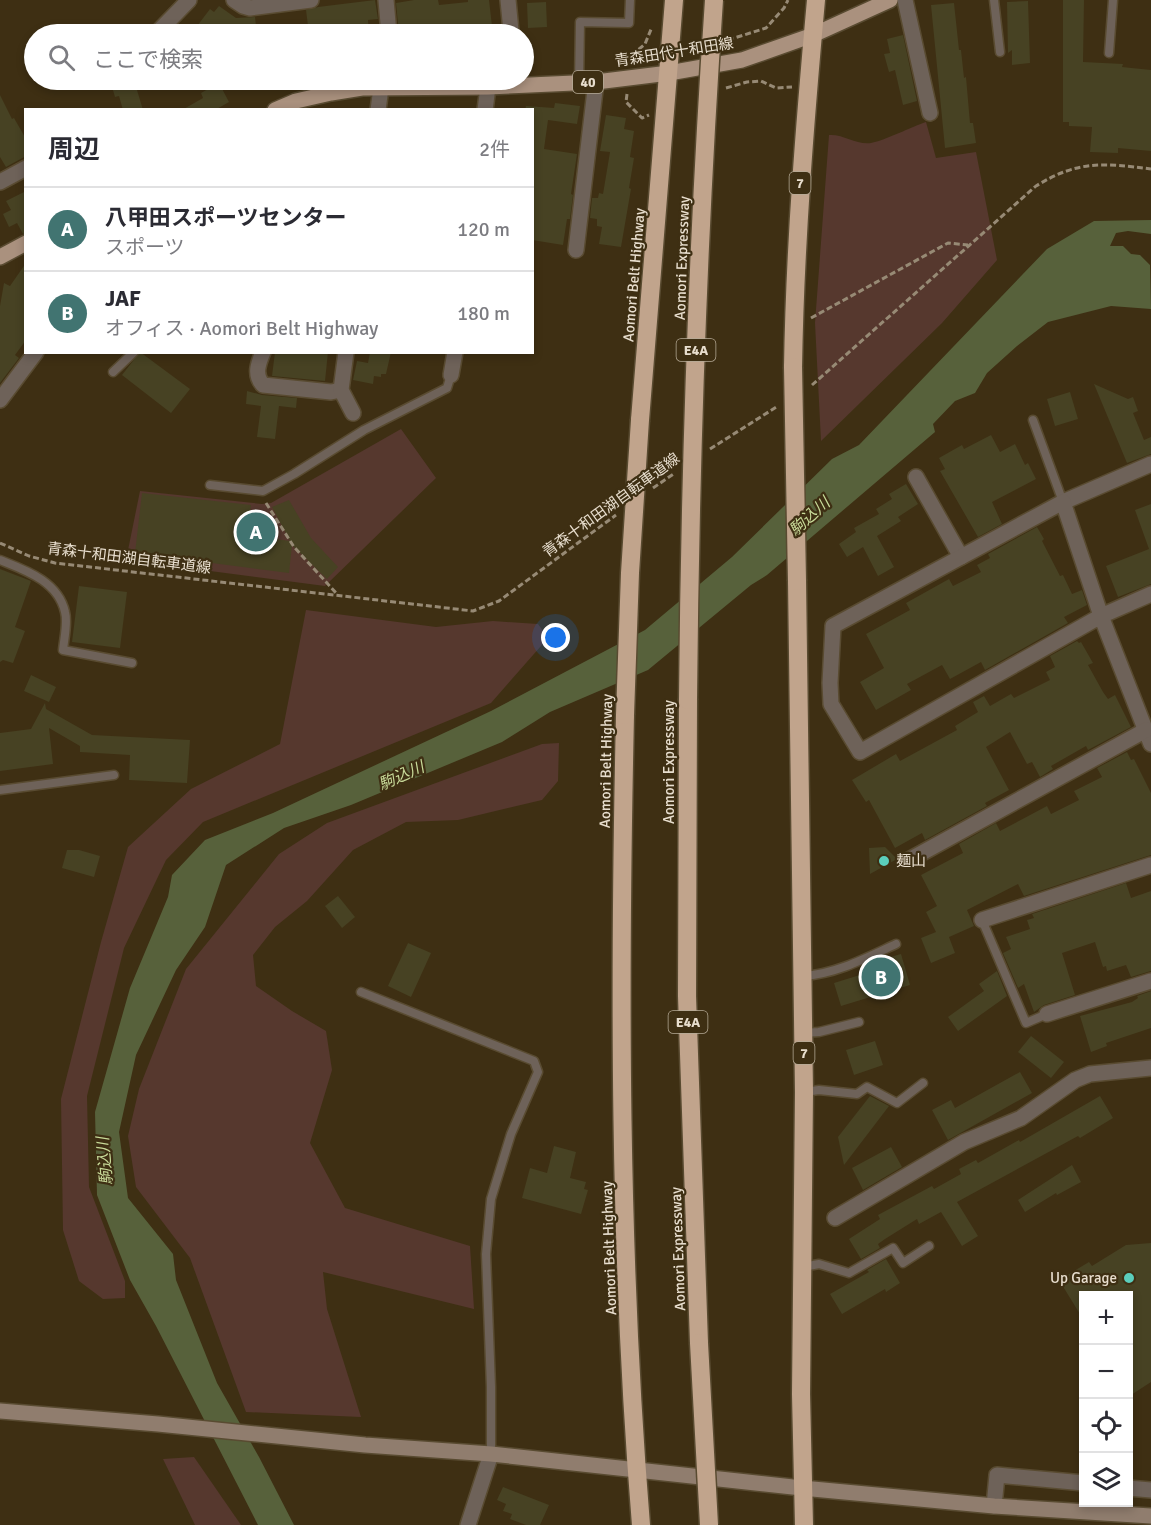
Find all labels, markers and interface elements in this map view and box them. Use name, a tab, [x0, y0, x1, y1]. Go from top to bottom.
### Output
search box	[24, 24, 534, 90]
street label: 青森田代十和田線	[613, 34, 735, 70]
icon: search	[45, 41, 78, 74]
text: ここで検索	[93, 46, 203, 73]
road number: 40	[573, 71, 603, 93]
text: 周辺	[48, 134, 100, 166]
text: 2件	[479, 137, 510, 162]
road number: 7	[790, 172, 810, 194]
street label: Aomori Expressway	[671, 196, 693, 320]
text: 八甲田スポーツセンター	[105, 204, 347, 231]
street label: Aomori Belt Highway	[619, 207, 649, 343]
text: A	[61, 217, 74, 242]
text: 120 m	[457, 217, 510, 242]
text: スポーツ	[105, 235, 185, 260]
text: JAF	[105, 285, 141, 312]
text: B	[61, 301, 74, 326]
text: 180 m	[457, 301, 510, 326]
text: オフィス · Aomori Belt Highway	[105, 316, 378, 341]
road number: E4A	[676, 339, 716, 361]
street label: 青森十和田湖自転車道線	[539, 449, 683, 561]
water label: 駒込川	[785, 492, 836, 540]
pin: A	[236, 510, 276, 554]
street label: 青森十和田湖自転車道線	[46, 539, 212, 577]
your location	[541, 623, 570, 652]
street label: Aomori Belt Highway	[596, 694, 616, 828]
street label: Aomori Expressway	[660, 700, 678, 824]
water label: 駒込川	[375, 756, 429, 795]
place label: 麺山	[896, 852, 926, 870]
marker: 麺山	[877, 854, 891, 868]
pin: B	[862, 954, 900, 1000]
road number: E4A	[668, 1011, 708, 1033]
road number: 7	[794, 1042, 814, 1064]
water label: 駒込川	[93, 1134, 117, 1186]
street label: Aomori Belt Highway	[598, 1181, 620, 1315]
street label: Aomori Expressway	[667, 1187, 689, 1311]
place label: Up Garage	[1050, 1269, 1117, 1287]
marker: Up Garage	[1122, 1271, 1136, 1285]
map controls	[1079, 1291, 1133, 1507]
button: +	[1079, 1291, 1133, 1345]
button: −	[1079, 1345, 1133, 1399]
button: locate	[1079, 1399, 1133, 1453]
button: layers	[1079, 1453, 1133, 1507]

